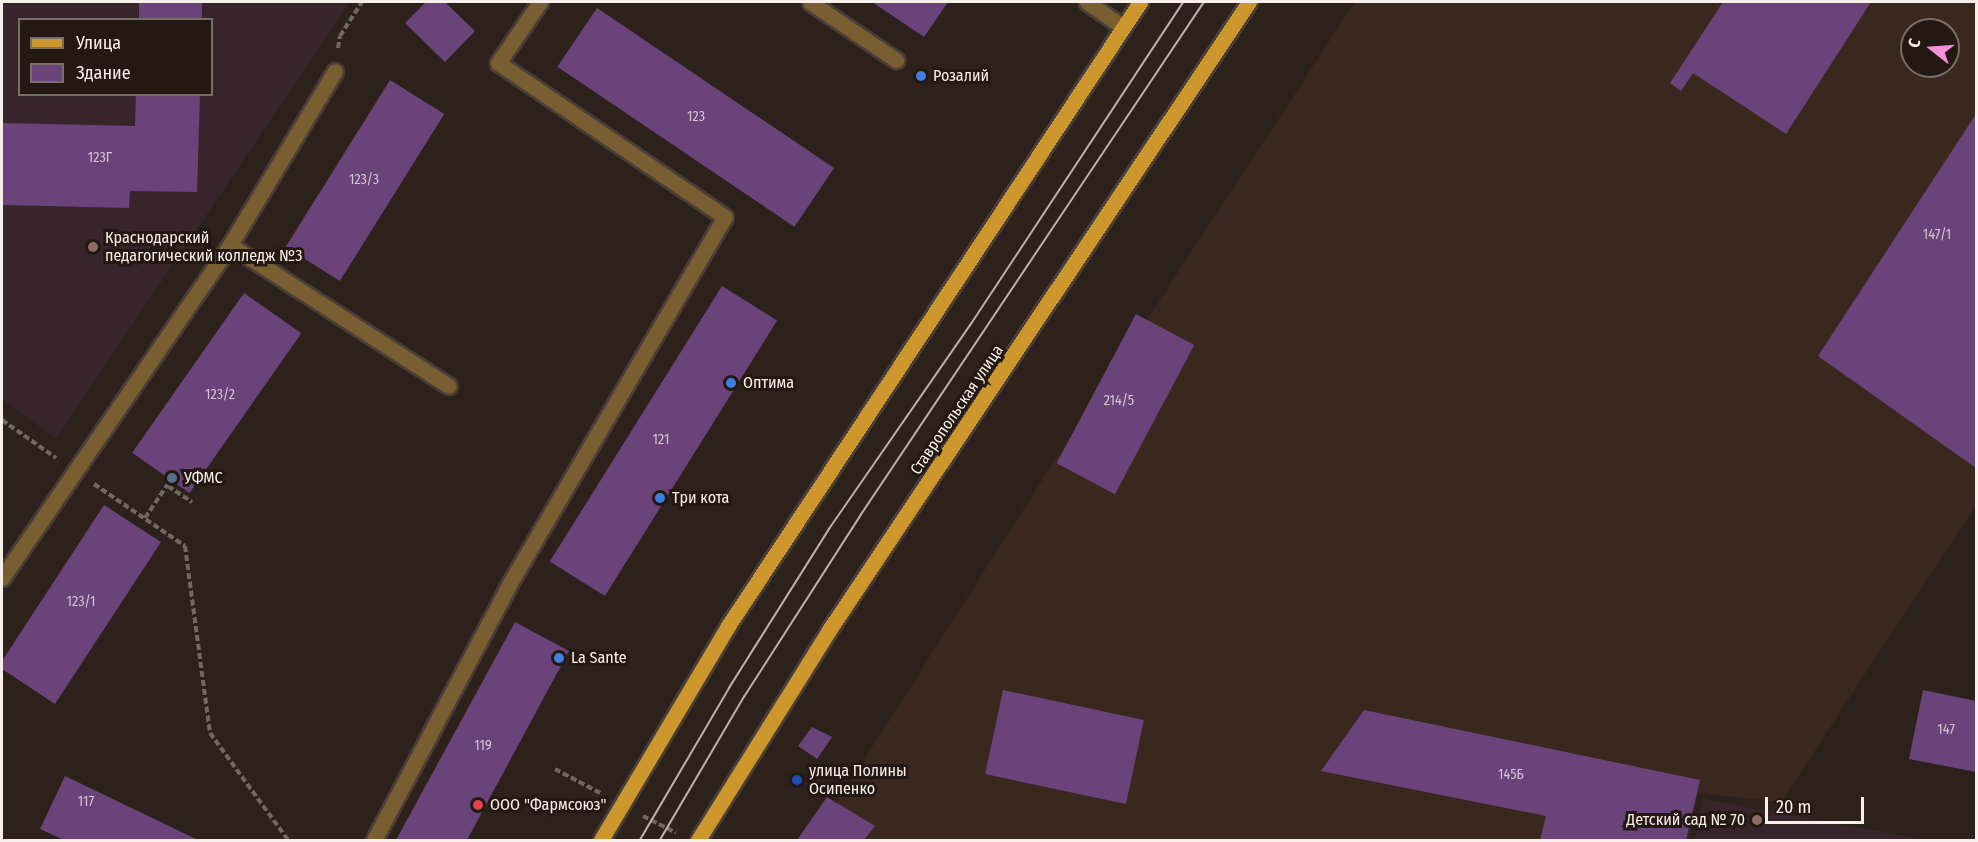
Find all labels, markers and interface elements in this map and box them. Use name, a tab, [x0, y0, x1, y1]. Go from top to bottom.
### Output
legend	[18, 18, 213, 96]
north arrow	[1900, 18, 1960, 78]
text: Улица	[76, 32, 121, 54]
text: С	[1904, 36, 1925, 50]
text: Здание	[76, 62, 131, 84]
place label: Розалий	[933, 66, 989, 86]
marker: Розалий	[914, 69, 928, 83]
house number: 123	[687, 109, 705, 125]
house number: 123Г	[88, 150, 112, 166]
house number: 123/3	[349, 172, 379, 188]
house number: 147/1	[1923, 227, 1951, 243]
place label: Краснодарский педагогический колледж №3	[105, 228, 302, 266]
marker: Краснодарский педагогический колледж №3	[86, 240, 100, 254]
street label: Ставропольская улица	[906, 342, 1008, 478]
place label: Оптима	[743, 373, 794, 393]
marker: Оптима	[724, 376, 738, 390]
house number: 123/2	[205, 387, 235, 403]
house number: 214/5	[1104, 393, 1134, 409]
house number: 121	[653, 432, 669, 448]
place label: УФМС	[184, 468, 223, 488]
marker: УФМС	[165, 471, 179, 485]
place label: Три кота	[672, 488, 729, 508]
marker: Три кота	[653, 491, 667, 505]
house number: 123/1	[67, 594, 95, 610]
place label: La Sante	[571, 648, 627, 668]
marker: La Sante	[552, 651, 566, 665]
house number: 147	[1937, 722, 1955, 738]
house number: 119	[474, 738, 492, 754]
place label: улица Полины Осипенко	[809, 761, 907, 799]
house number: 145Б	[1498, 767, 1524, 783]
marker: улица Полины Осипенко	[790, 773, 804, 787]
scale bar	[1768, 785, 1867, 823]
house number: 117	[78, 794, 94, 810]
place label: ООО "Фармсоюз"	[490, 795, 606, 815]
text: 20 m	[1776, 796, 1811, 818]
marker: ООО "Фармсоюз"	[471, 798, 485, 812]
place label: Детский сад № 70	[1626, 810, 1745, 830]
marker: Детский сад № 70	[1750, 813, 1764, 827]

